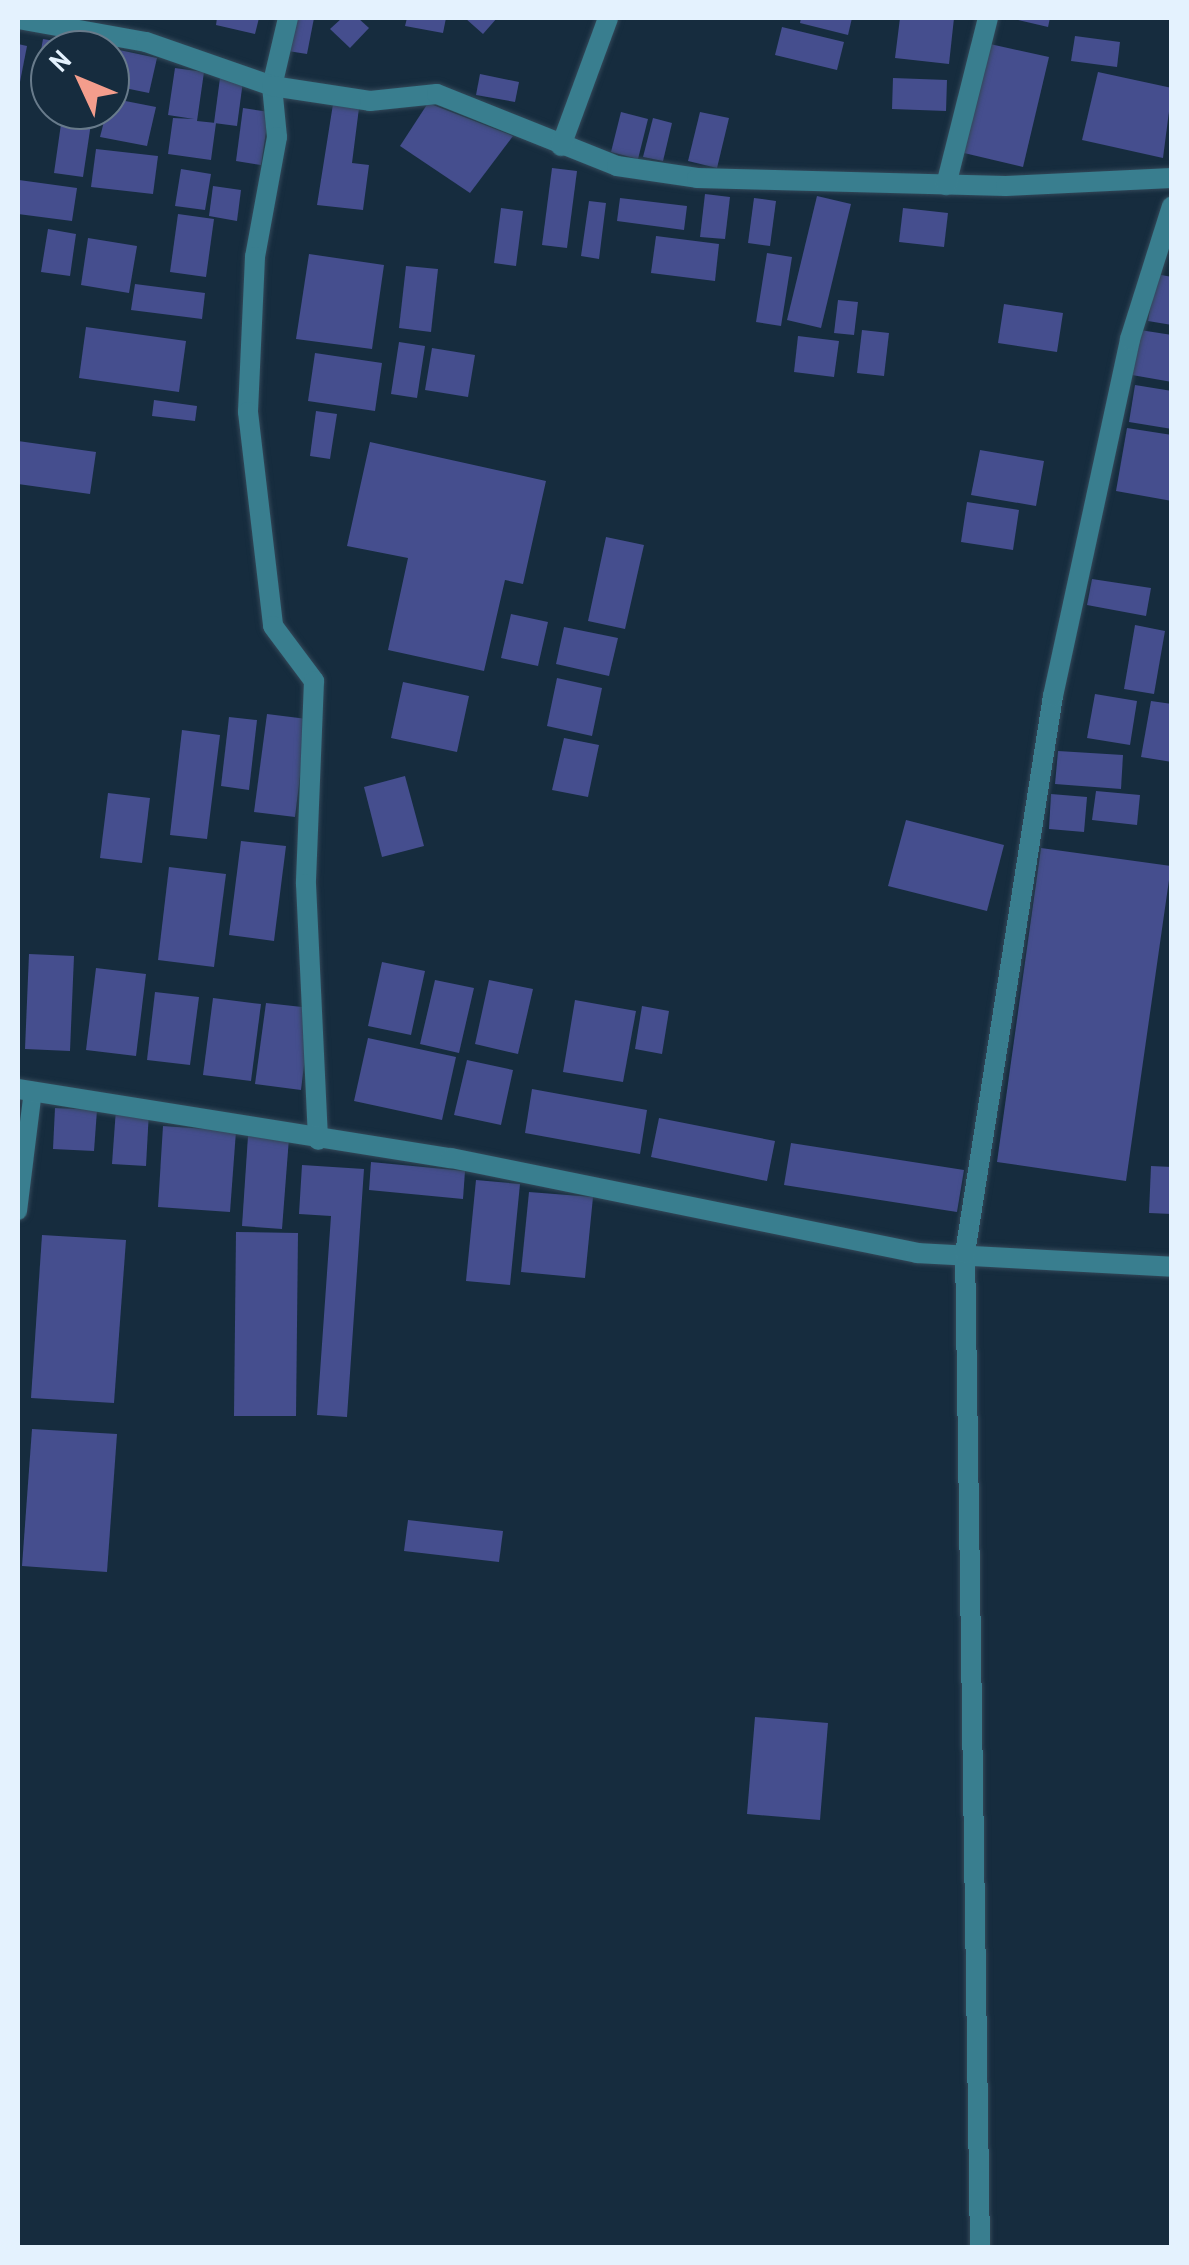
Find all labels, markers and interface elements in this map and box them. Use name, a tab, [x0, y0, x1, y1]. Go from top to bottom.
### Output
north arrow	[30, 30, 130, 130]
text: N	[40, 41, 79, 80]

